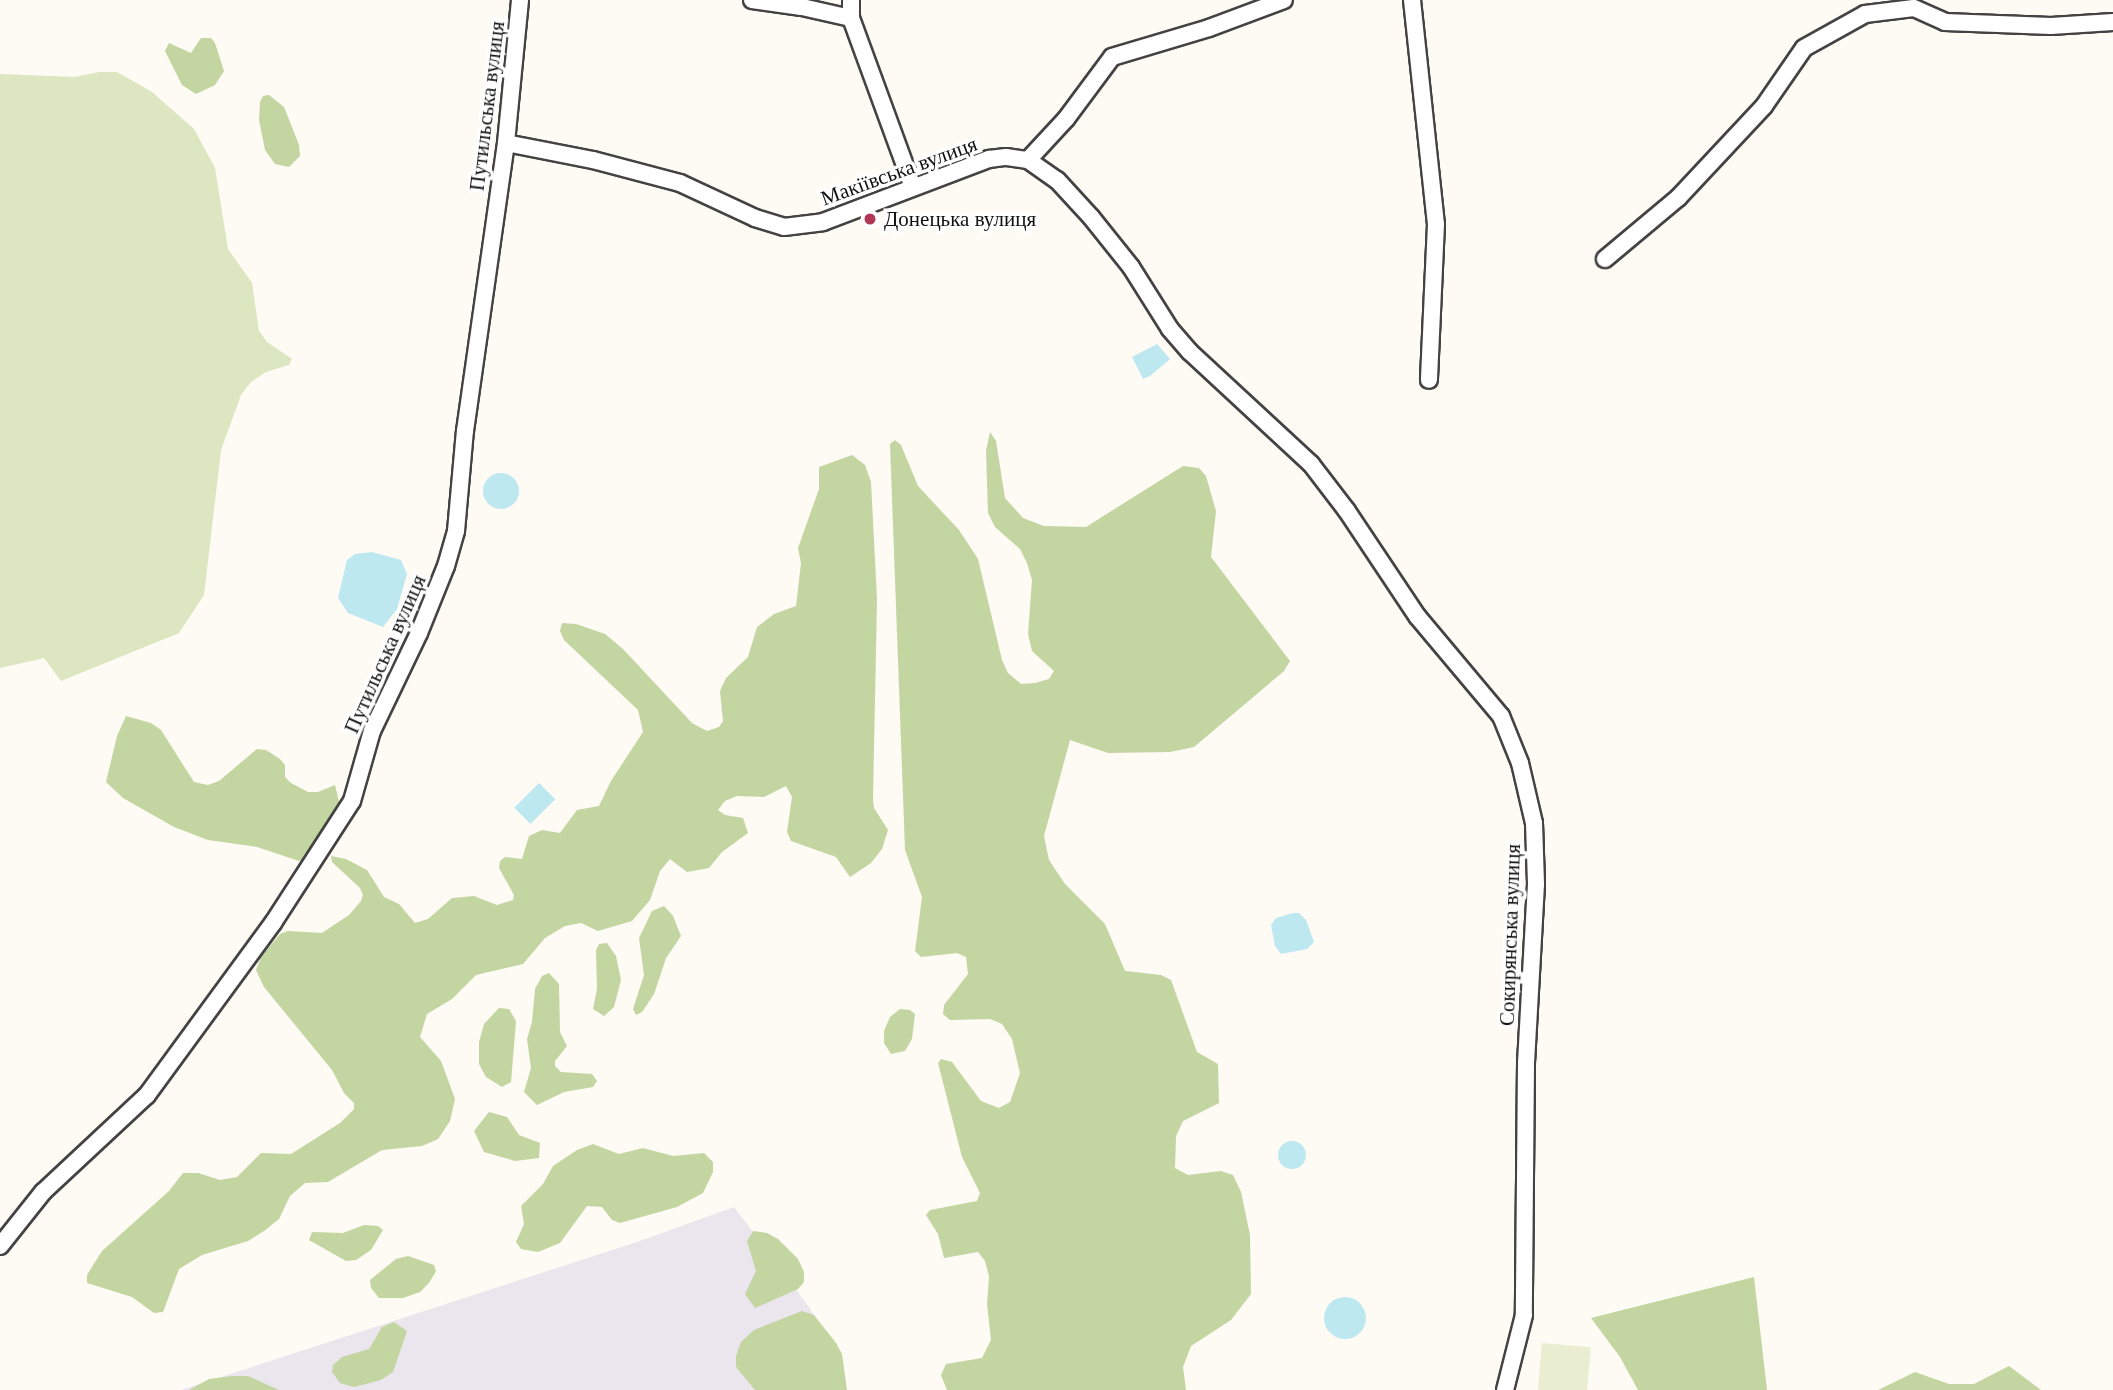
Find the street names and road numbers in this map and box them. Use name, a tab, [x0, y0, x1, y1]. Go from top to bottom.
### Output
street label: Путильська вулиця	[464, 20, 510, 192]
street label: Макіївська вулиця	[817, 131, 981, 211]
street label: Путильська вулиця	[339, 571, 431, 737]
street label: Сокирянська вулиця	[1494, 844, 1526, 1026]

